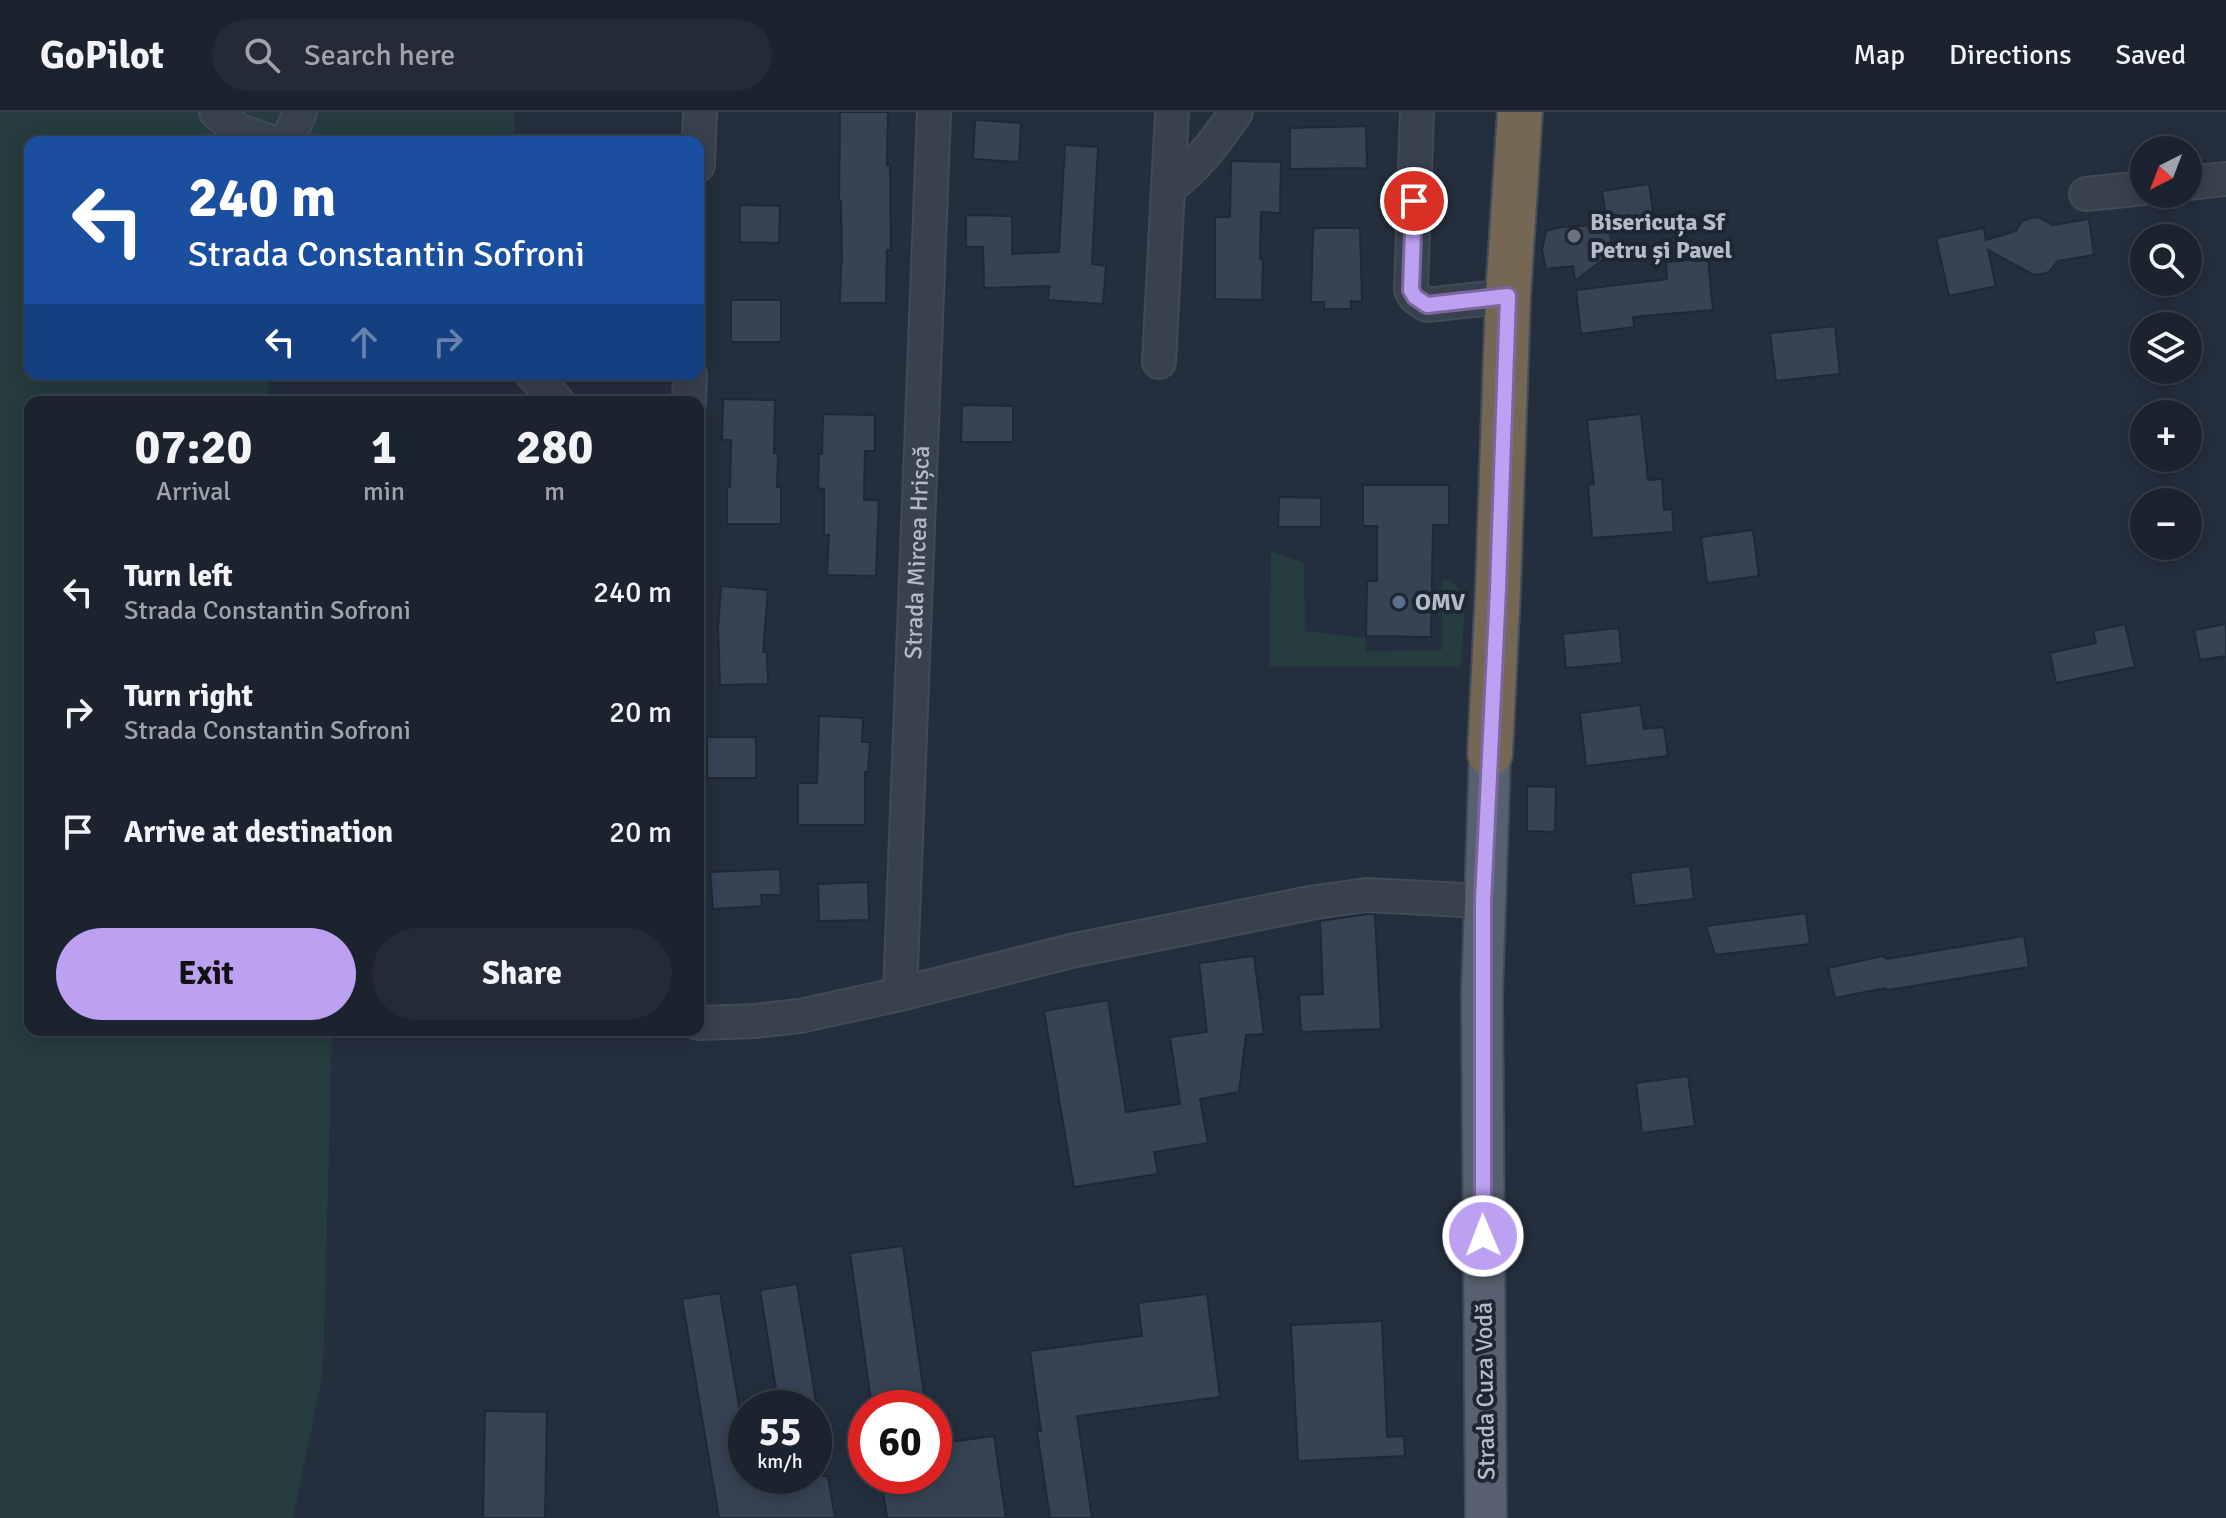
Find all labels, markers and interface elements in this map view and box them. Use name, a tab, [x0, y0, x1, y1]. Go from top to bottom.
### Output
search box	[212, 19, 772, 91]
text: GoPilot	[40, 32, 164, 79]
icon: search	[240, 33, 284, 77]
text: Search here	[304, 37, 455, 74]
text: Map	[1853, 38, 1905, 72]
text: Directions	[1949, 38, 2071, 72]
text: Saved	[2115, 38, 2186, 72]
north arrow	[2130, 136, 2202, 208]
map controls	[2130, 136, 2202, 560]
text: 240 m	[188, 163, 336, 232]
pin	[1380, 167, 1448, 235]
icon: left	[56, 168, 160, 272]
icon: arrive	[1392, 179, 1436, 223]
place label: Bisericuța Sf Petru și Pavel	[1590, 207, 1732, 265]
button: search	[2130, 224, 2202, 296]
marker: Bisericuța Sf Petru și Pavel	[1565, 227, 1583, 245]
text: Strada Constantin Sofroni	[188, 232, 585, 277]
button: layers	[2130, 312, 2202, 384]
icon: left	[258, 320, 302, 364]
icon: ahead	[342, 320, 386, 364]
icon: right	[426, 320, 470, 364]
button: +	[2130, 400, 2202, 472]
text: 07:20	[135, 418, 252, 477]
text: 1	[371, 418, 397, 477]
text: 280	[516, 418, 593, 477]
street label: Strada Mircea Hrișcă	[898, 445, 936, 660]
text: Arrival	[156, 476, 231, 508]
text: min	[363, 476, 405, 508]
text: m	[544, 476, 565, 508]
button: −	[2130, 488, 2202, 560]
text: Turn left	[124, 558, 233, 595]
icon: left	[56, 570, 100, 614]
text: 240 m	[593, 574, 672, 611]
place label: OMV	[1415, 587, 1466, 617]
marker: OMV	[1390, 593, 1408, 611]
text: Strada Constantin Sofroni	[124, 595, 411, 627]
text: Turn right	[124, 678, 253, 715]
icon: right	[56, 690, 100, 734]
text: 20 m	[609, 694, 672, 731]
text: Strada Constantin Sofroni	[124, 715, 411, 747]
icon: arrive	[56, 810, 100, 854]
text: Arrive at destination	[124, 814, 393, 851]
text: 20 m	[609, 814, 672, 851]
button: Exit	[56, 928, 356, 1020]
button: Share	[372, 928, 672, 1020]
position arrow	[1441, 1194, 1525, 1278]
street label: Strada Cuza Vodă	[1468, 1302, 1502, 1480]
speed limit sign: 60	[848, 1390, 952, 1494]
text: 55	[758, 1407, 802, 1457]
text: km/h	[757, 1449, 803, 1474]

